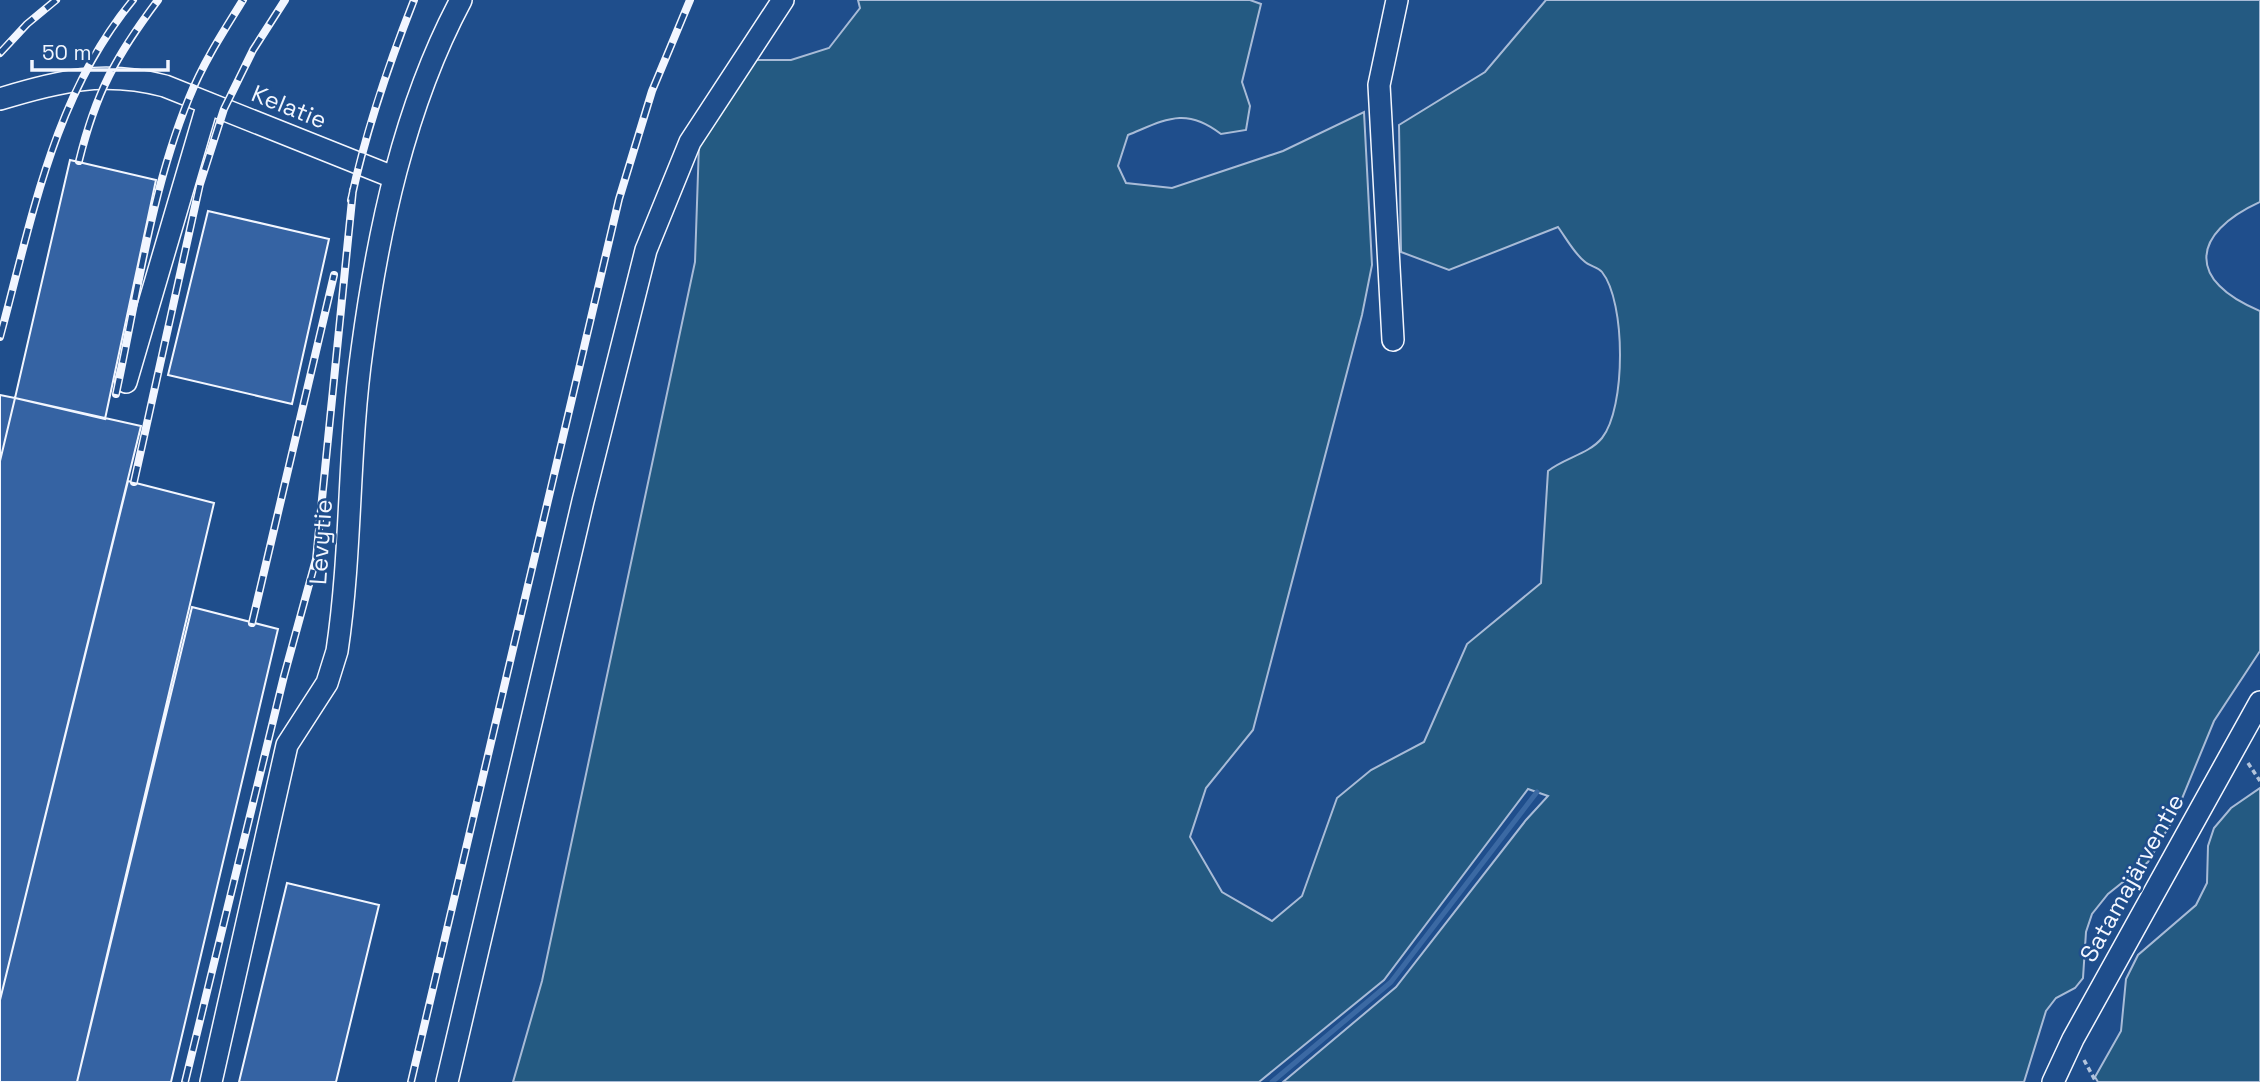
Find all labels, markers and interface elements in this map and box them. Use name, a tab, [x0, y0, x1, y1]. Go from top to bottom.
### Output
scale bar	[32, 28, 168, 72]
text: 50 m	[42, 39, 92, 66]
street label: Kelatie	[247, 77, 331, 136]
street label: Levytie	[302, 498, 339, 586]
street label: Satamajärventie	[2072, 788, 2191, 967]

